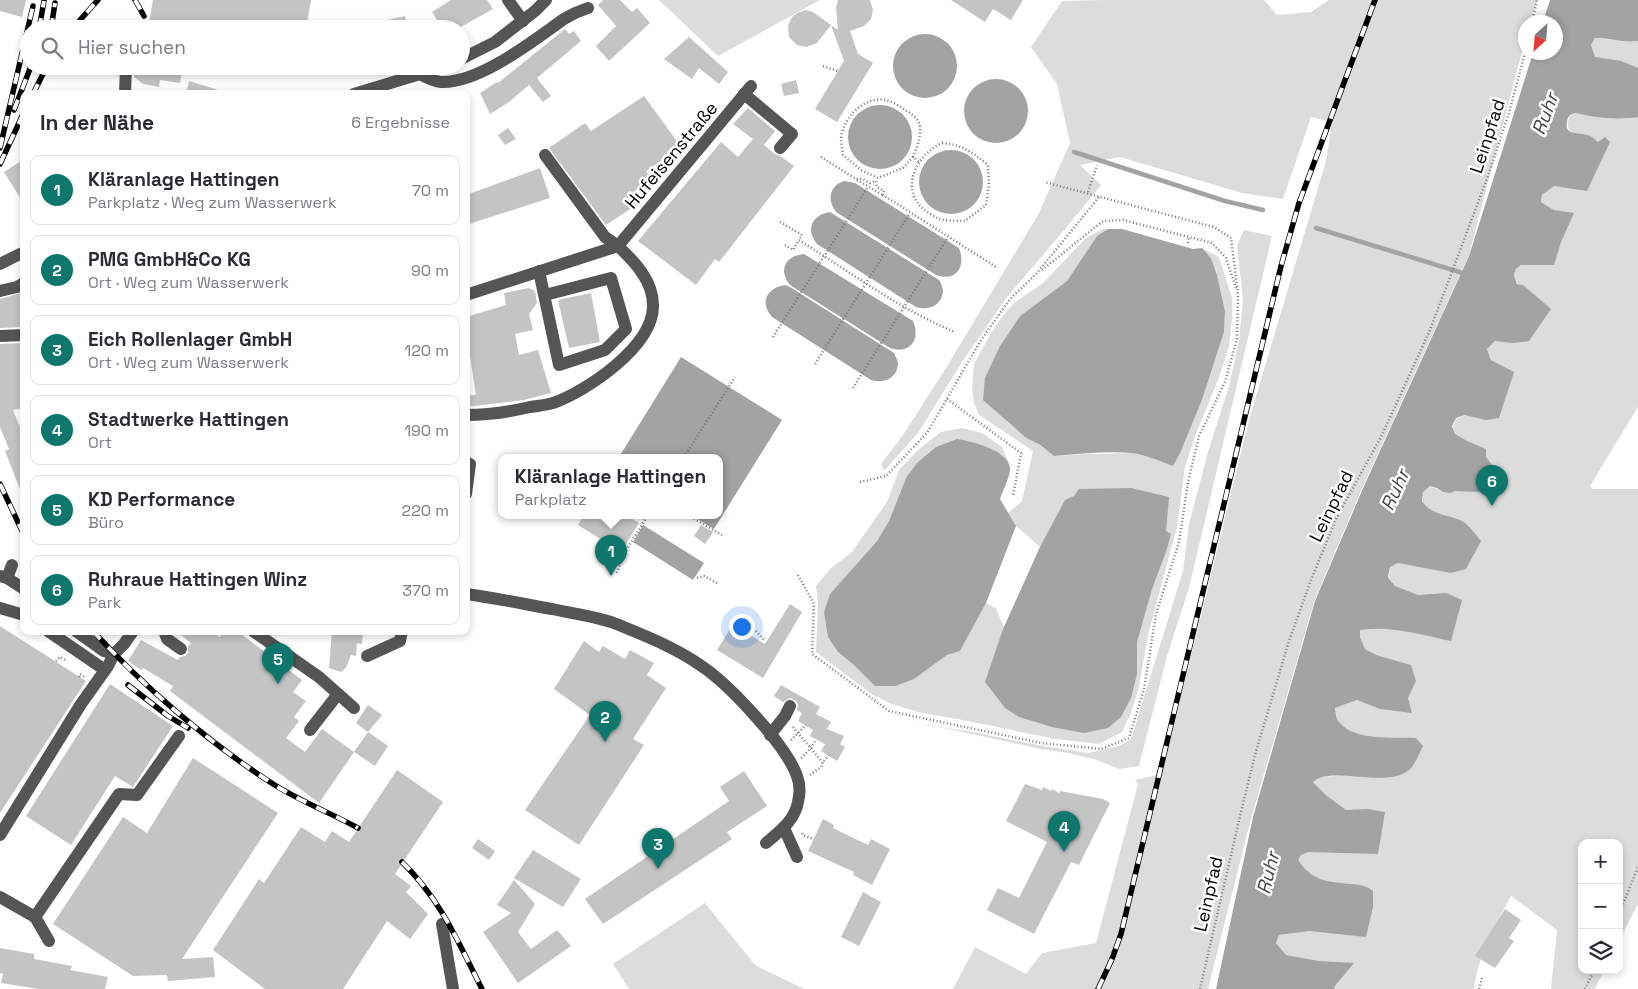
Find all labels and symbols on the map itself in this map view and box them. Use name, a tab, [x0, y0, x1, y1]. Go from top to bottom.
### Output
north arrow	[1518, 15, 1563, 60]
water label: Ruhr	[1526, 88, 1565, 138]
street label: Leinpfad	[1464, 96, 1510, 176]
street label: Hufeisenstraße	[619, 97, 723, 213]
water label: Ruhr	[1375, 464, 1416, 514]
pin: 6	[1476, 465, 1508, 506]
street label: Leinpfad	[1304, 467, 1358, 545]
pin: 1	[595, 535, 627, 576]
your location	[729, 614, 755, 640]
pin: 5	[262, 643, 294, 684]
pin: 2	[589, 701, 621, 742]
pin: 4	[1048, 811, 1080, 852]
pin: 3	[642, 828, 674, 869]
water label: Ruhr	[1251, 848, 1286, 897]
street label: Leinpfad	[1188, 854, 1228, 934]

